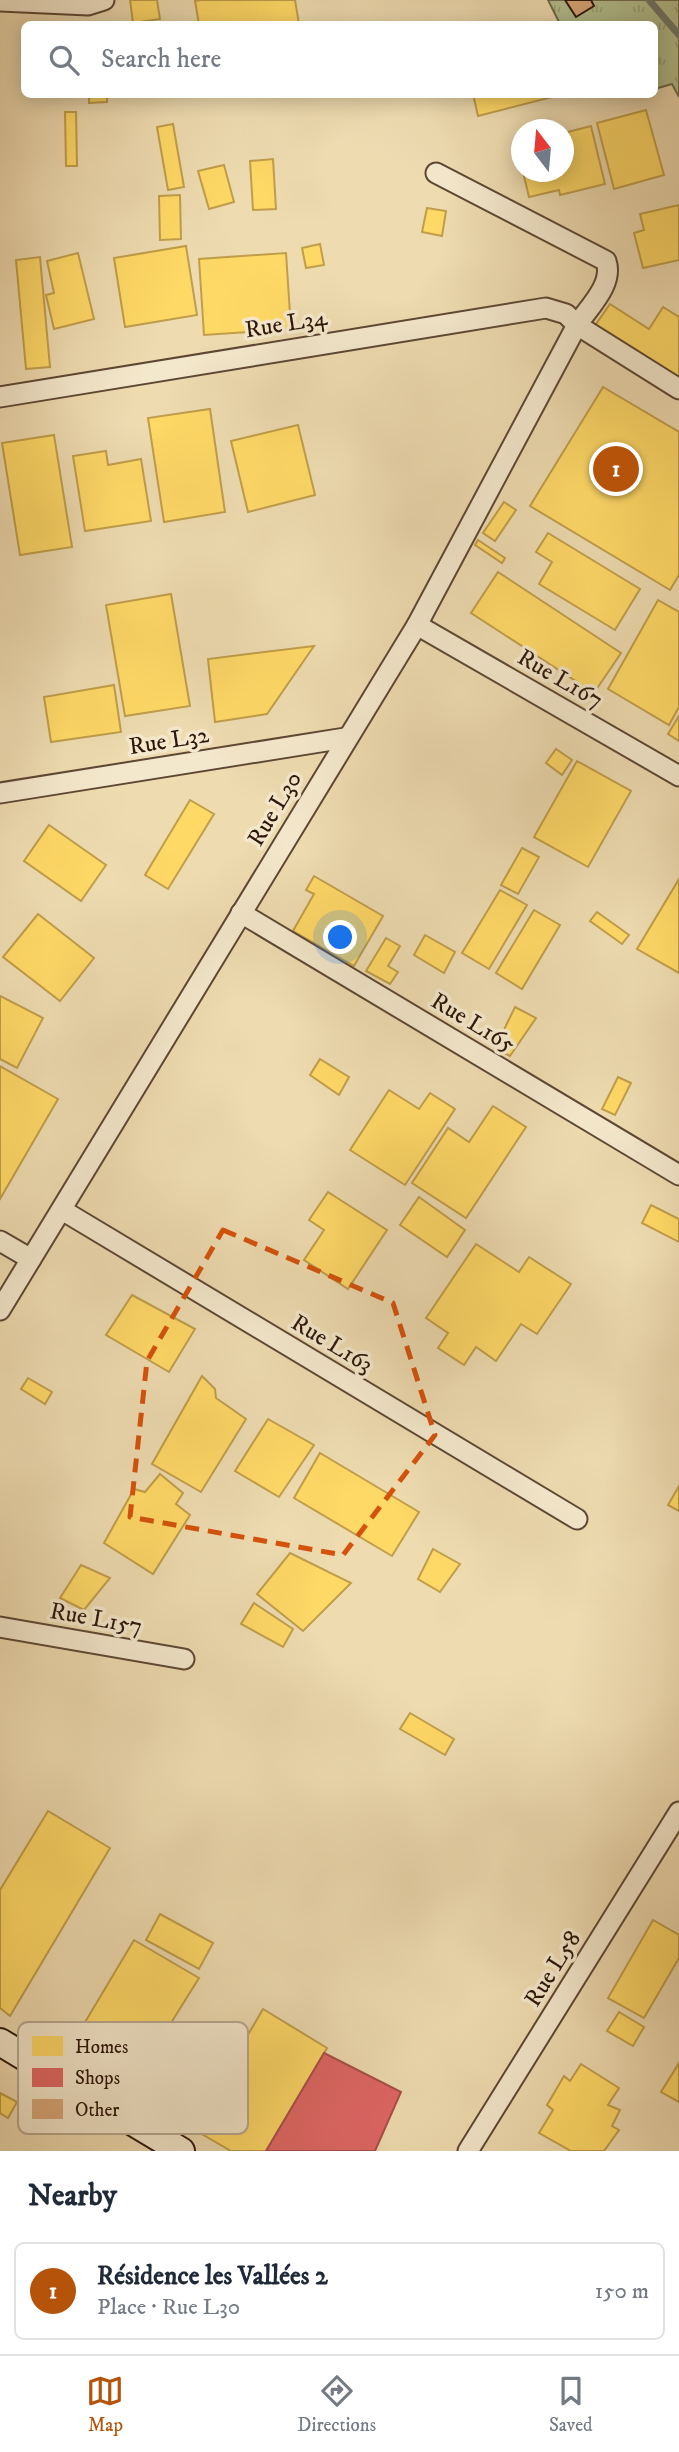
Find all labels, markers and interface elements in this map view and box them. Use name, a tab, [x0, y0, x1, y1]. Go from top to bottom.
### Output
search box	[21, 21, 658, 98]
icon: search	[45, 41, 83, 79]
text: Search here	[101, 43, 221, 76]
north arrow	[511, 119, 574, 182]
street label: Rue L34	[243, 303, 330, 345]
pin: 1	[593, 443, 639, 495]
street label: Rue L167	[512, 643, 608, 715]
street label: Rue L32	[127, 720, 211, 762]
street label: Rue L30	[241, 766, 309, 852]
your location	[323, 920, 357, 954]
street label: Rue L165	[425, 986, 521, 1060]
street label: Rue L163	[286, 1308, 378, 1380]
street label: Rue L157	[48, 1596, 144, 1642]
street label: Rue L58	[518, 1926, 588, 2012]
legend	[18, 2022, 248, 2134]
text: Homes	[75, 2036, 128, 2059]
text: Shops	[75, 2067, 120, 2090]
text: Other	[75, 2099, 119, 2122]
text: Nearby	[28, 2178, 117, 2215]
text: Résidence les Vallées 2	[97, 2260, 328, 2293]
text: 1	[49, 2277, 57, 2306]
text: 150 m	[595, 2277, 649, 2306]
text: Place · Rue L30	[97, 2293, 240, 2322]
tab: Map	[86, 2372, 124, 2437]
tab: Directions	[297, 2372, 376, 2437]
tab: Saved	[549, 2372, 593, 2437]

